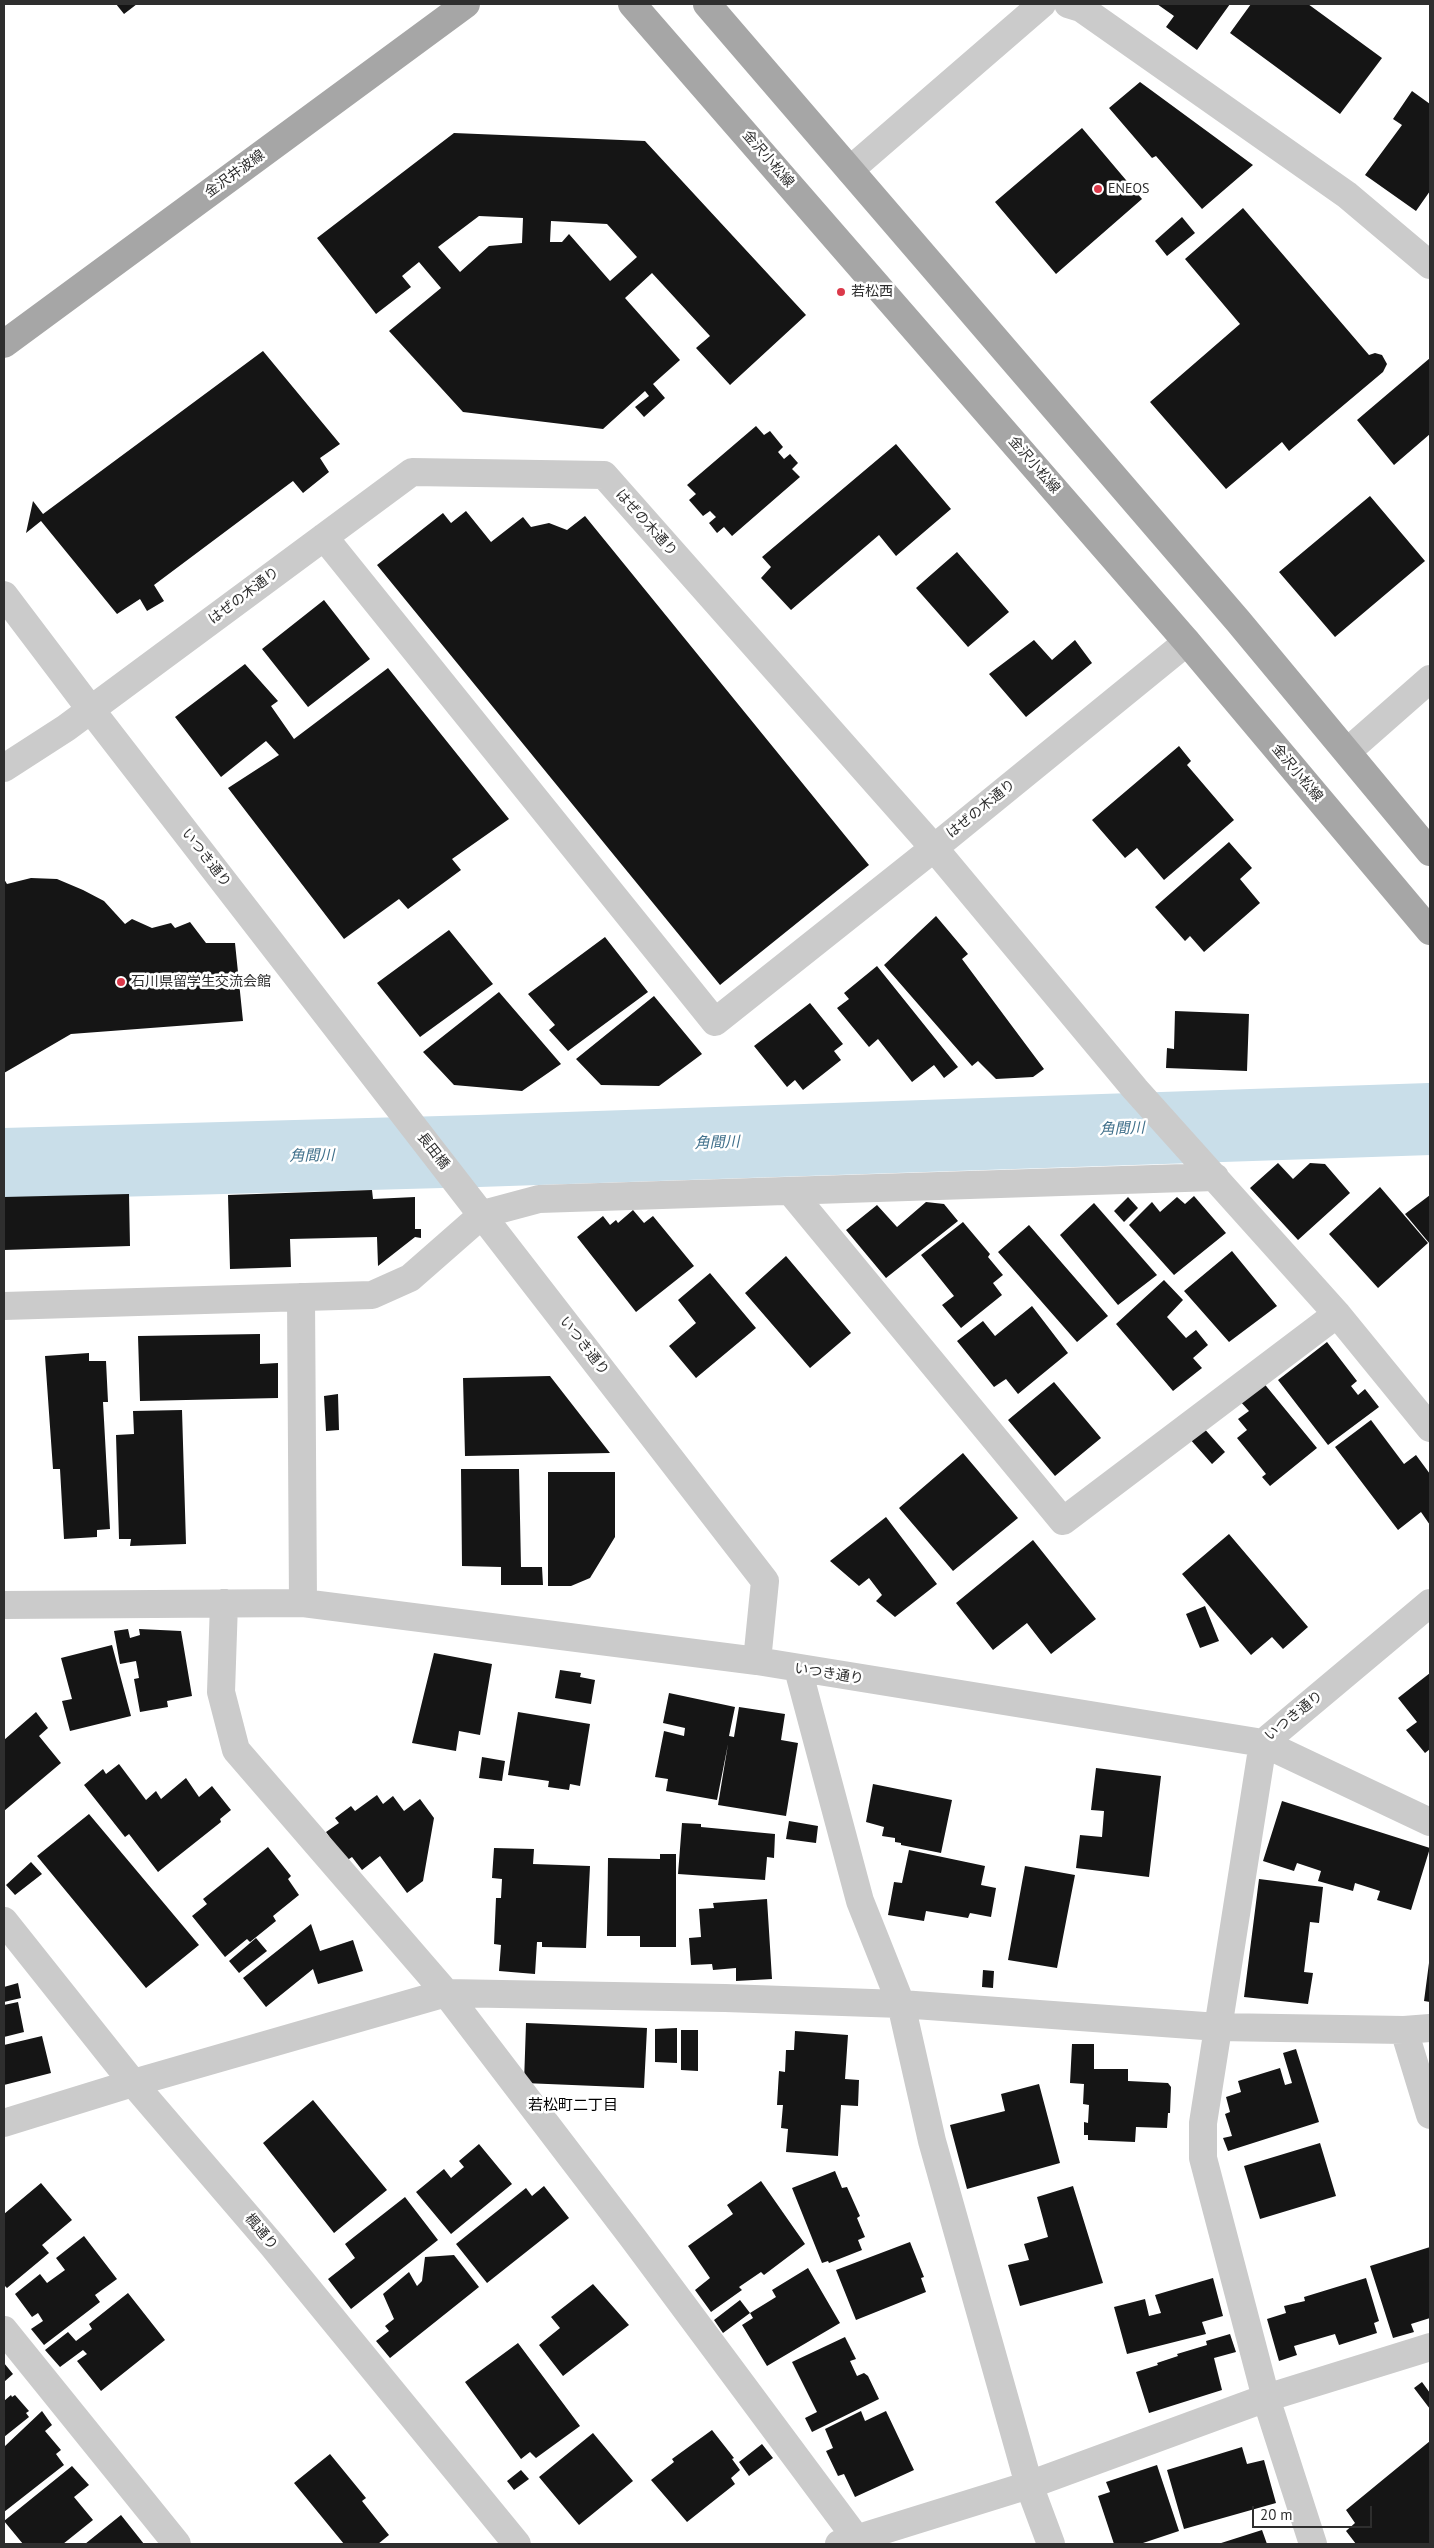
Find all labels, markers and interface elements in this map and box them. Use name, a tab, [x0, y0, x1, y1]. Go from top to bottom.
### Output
street label: 金沢小松線	[739, 127, 797, 191]
street label: 金沢井波線	[202, 147, 268, 201]
place label: ENEOS	[1108, 181, 1149, 197]
marker: ENEOS	[1092, 183, 1104, 195]
place label: 若松西	[851, 284, 893, 300]
marker: 若松西	[835, 286, 847, 298]
street label: 金沢小松線	[1005, 433, 1063, 497]
street label: はぜの木通り	[612, 486, 680, 560]
street label: はぜの木通り	[205, 564, 283, 628]
street label: 金沢小松線	[1268, 741, 1326, 805]
street label: はぜの木通り	[943, 776, 1019, 842]
street label: いつき通り	[178, 825, 234, 891]
place label: 石川県留学生交流会館	[131, 974, 271, 990]
marker: 石川県留学生交流会館	[115, 976, 127, 988]
water label: 角間川	[1099, 1119, 1145, 1139]
street label: 長田橋	[413, 1129, 453, 1173]
water label: 角間川	[694, 1133, 740, 1153]
water label: 角間川	[289, 1147, 335, 1165]
street label: いつき通り	[556, 1313, 612, 1379]
street label: いつき通り	[793, 1660, 865, 1688]
street label: いつき通り	[1262, 1687, 1326, 1745]
district label: 若松町二丁目	[528, 2097, 618, 2115]
street label: 楓通り	[241, 2211, 281, 2253]
scale bar	[1254, 2496, 1374, 2528]
text: 20 m	[1260, 2505, 1293, 2524]

